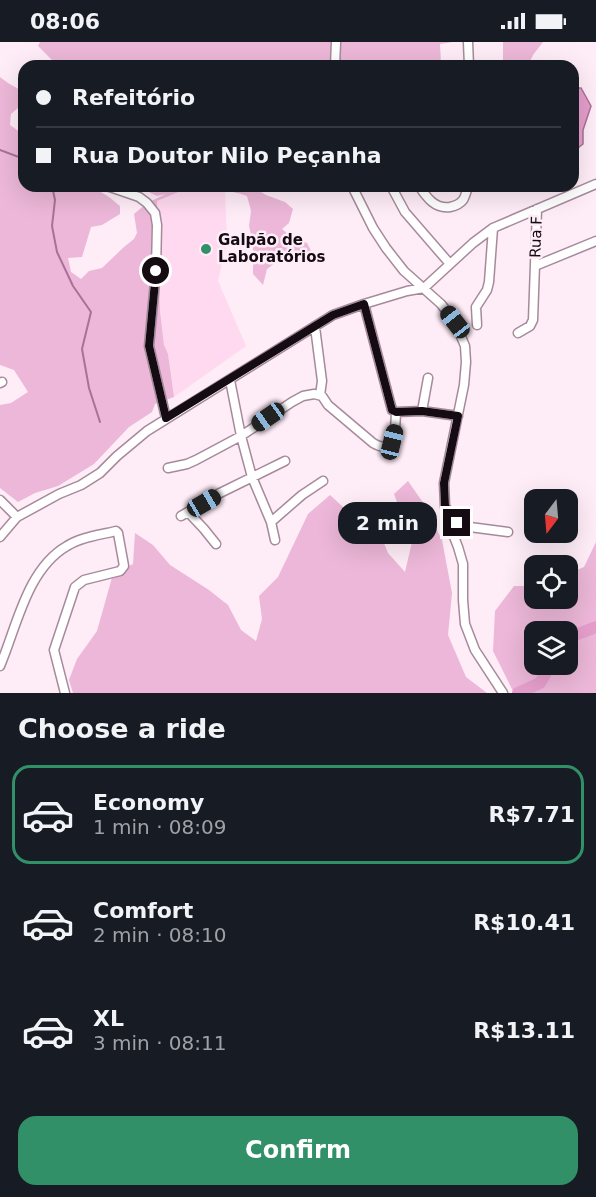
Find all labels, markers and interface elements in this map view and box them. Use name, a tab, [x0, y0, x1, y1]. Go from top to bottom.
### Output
text: 08:06	[30, 9, 100, 34]
text: Refeitório	[72, 85, 195, 110]
text: Rua Doutor Nilo Peçanha	[72, 143, 382, 168]
street label: Rua F	[526, 216, 546, 258]
place label: Galpão de Laboratórios	[218, 231, 326, 266]
marker: Galpão de Laboratórios	[199, 242, 213, 256]
route start	[142, 257, 169, 284]
car	[437, 302, 473, 342]
car	[248, 399, 288, 435]
car	[379, 422, 405, 462]
car	[184, 486, 224, 520]
north arrow	[524, 489, 578, 543]
map controls	[524, 489, 578, 675]
callout: 2 min	[337, 502, 436, 544]
route end	[443, 509, 470, 536]
text: 2 min	[356, 511, 419, 535]
button: locate	[524, 555, 578, 609]
button: layers	[524, 621, 578, 675]
text: Choose a ride	[18, 713, 226, 744]
icon: car	[21, 788, 75, 842]
text: Economy	[93, 790, 204, 815]
text: R$7.71	[488, 802, 575, 827]
text: 1 min · 08:09	[93, 815, 227, 839]
icon: car	[21, 896, 75, 950]
text: Comfort	[93, 898, 193, 923]
text: R$10.41	[473, 910, 575, 935]
text: 2 min · 08:10	[93, 923, 227, 947]
icon: car	[21, 1004, 75, 1058]
text: XL	[93, 1006, 124, 1031]
text: R$13.11	[473, 1018, 575, 1043]
text: 3 min · 08:11	[93, 1031, 227, 1055]
button: Confirm	[18, 1116, 578, 1185]

